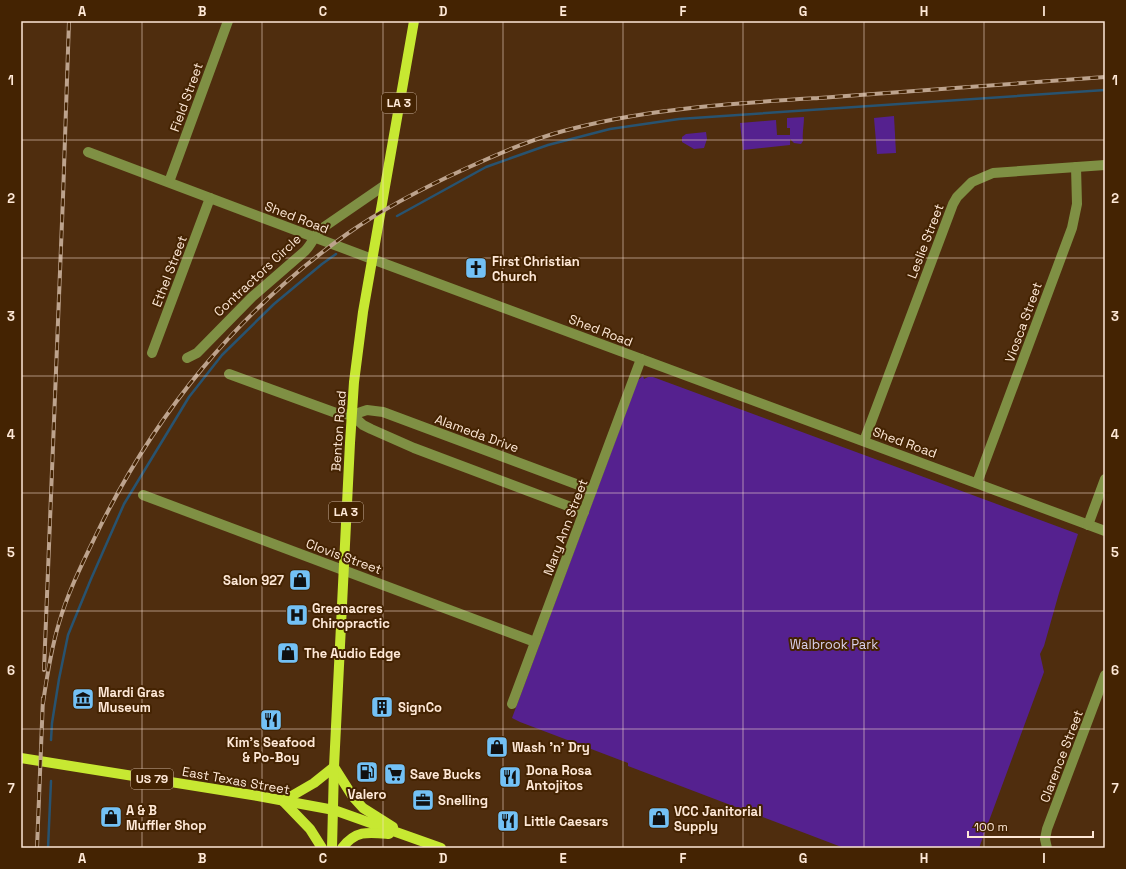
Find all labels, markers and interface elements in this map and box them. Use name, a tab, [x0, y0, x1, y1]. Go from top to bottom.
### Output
text: A	[78, 3, 87, 20]
text: B	[198, 3, 207, 20]
text: C	[319, 3, 327, 20]
text: D	[439, 3, 448, 20]
text: E	[559, 3, 567, 20]
text: F	[680, 3, 687, 20]
text: G	[799, 3, 807, 20]
text: H	[920, 3, 928, 20]
text: I	[1042, 3, 1046, 20]
street label: Field Street	[166, 60, 207, 134]
text: 1	[8, 72, 14, 89]
text: 1	[1112, 72, 1118, 89]
road number: LA 3	[382, 93, 416, 113]
text: 2	[7, 190, 15, 207]
text: 2	[1111, 190, 1119, 207]
street label: Shed Road	[262, 197, 331, 237]
street label: Leslie Street	[903, 201, 948, 281]
street label: Contractors Circle	[210, 231, 305, 320]
street label: Ethel Street	[148, 233, 191, 309]
place label: First Christian Church	[492, 253, 580, 285]
church icon: First Christian Church	[463, 255, 489, 281]
street label: Viosca Street	[1001, 280, 1046, 365]
text: 3	[7, 308, 15, 325]
text: 3	[1111, 308, 1119, 325]
street label: Shed Road	[566, 310, 635, 350]
street label: Benton Road	[327, 390, 350, 472]
street label: Alameda Drive	[433, 410, 521, 457]
street label: Shed Road	[870, 423, 939, 462]
text: 4	[7, 426, 15, 443]
text: 4	[1111, 426, 1119, 443]
street label: Mary Ann Street	[539, 477, 592, 578]
road number: LA 3	[329, 502, 363, 522]
street label: Clovis Street	[304, 535, 384, 578]
text: 5	[7, 544, 15, 561]
text: 5	[1111, 544, 1119, 561]
shop icon: Salon 927	[287, 567, 313, 593]
place label: Salon 927	[223, 572, 284, 589]
place label: Greenacres Chiropractic	[312, 600, 390, 632]
hospital icon: Greenacres Chiropractic	[284, 602, 310, 628]
park label: Walbrook Park	[790, 636, 878, 653]
shop icon: The Audio Edge	[275, 640, 301, 666]
place label: The Audio Edge	[304, 645, 401, 662]
text: 6	[7, 662, 15, 679]
text: 6	[1111, 662, 1119, 679]
place label: Mardi Gras Museum	[98, 684, 165, 716]
museum icon: Mardi Gras Museum	[70, 686, 96, 712]
building icon: SignCo	[369, 694, 395, 720]
place label: SignCo	[398, 699, 442, 716]
restaurant icon: Kim's Seafood & Po-Boy	[258, 707, 284, 733]
street label: Clarence Street	[1036, 707, 1087, 805]
place label: Kim's Seafood & Po-Boy	[227, 734, 315, 766]
shop icon: Wash 'n' Dry	[484, 734, 510, 760]
place label: Wash 'n' Dry	[512, 739, 590, 756]
fuel station icon: Valero	[354, 759, 380, 785]
supermarket icon: Save Bucks	[382, 761, 408, 787]
place label: Dona Rosa Antojitos	[526, 762, 592, 794]
street label: East Texas Street	[181, 763, 291, 798]
restaurant icon: Dona Rosa Antojitos	[497, 764, 523, 790]
place label: Save Bucks	[410, 766, 481, 783]
road number: US 79	[131, 769, 173, 789]
text: 7	[7, 780, 15, 797]
text: 7	[1111, 780, 1119, 797]
place label: Valero	[348, 786, 387, 803]
office icon: Snelling	[410, 787, 436, 813]
place label: Snelling	[438, 792, 488, 809]
place label: A & B Muffler Shop	[126, 802, 207, 834]
place label: VCC Janitorial Supply	[674, 803, 762, 835]
shop icon: A & B Muffler Shop	[98, 804, 124, 830]
shop icon: VCC Janitorial Supply	[646, 805, 672, 831]
restaurant icon: Little Caesars	[495, 808, 521, 834]
place label: Little Caesars	[524, 813, 608, 830]
scale bar	[968, 813, 1093, 839]
text: 100 m	[974, 819, 1008, 835]
text: A	[78, 850, 87, 867]
text: B	[198, 850, 207, 867]
text: C	[319, 850, 327, 867]
text: D	[439, 850, 448, 867]
text: E	[559, 850, 567, 867]
text: F	[680, 850, 687, 867]
text: G	[799, 850, 807, 867]
text: H	[920, 850, 928, 867]
text: I	[1042, 850, 1046, 867]

